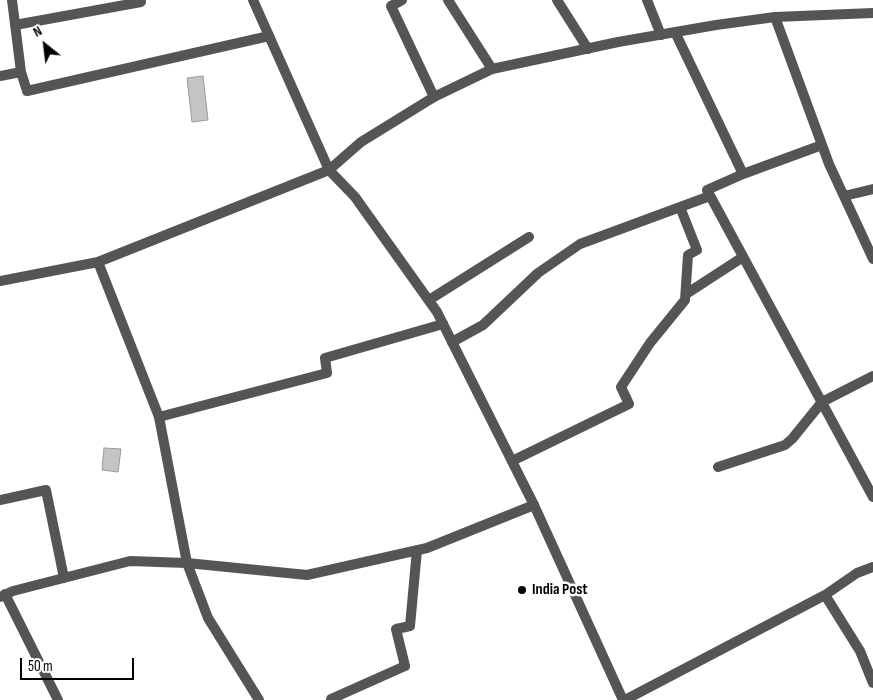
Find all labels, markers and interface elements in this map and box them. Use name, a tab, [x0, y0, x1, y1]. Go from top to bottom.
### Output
north arrow	[20, 20, 70, 70]
text: N	[30, 22, 45, 41]
place label: India Post	[532, 580, 588, 600]
marker: India Post	[516, 584, 528, 596]
scale bar	[22, 648, 136, 680]
text: 50 m	[28, 657, 53, 676]

